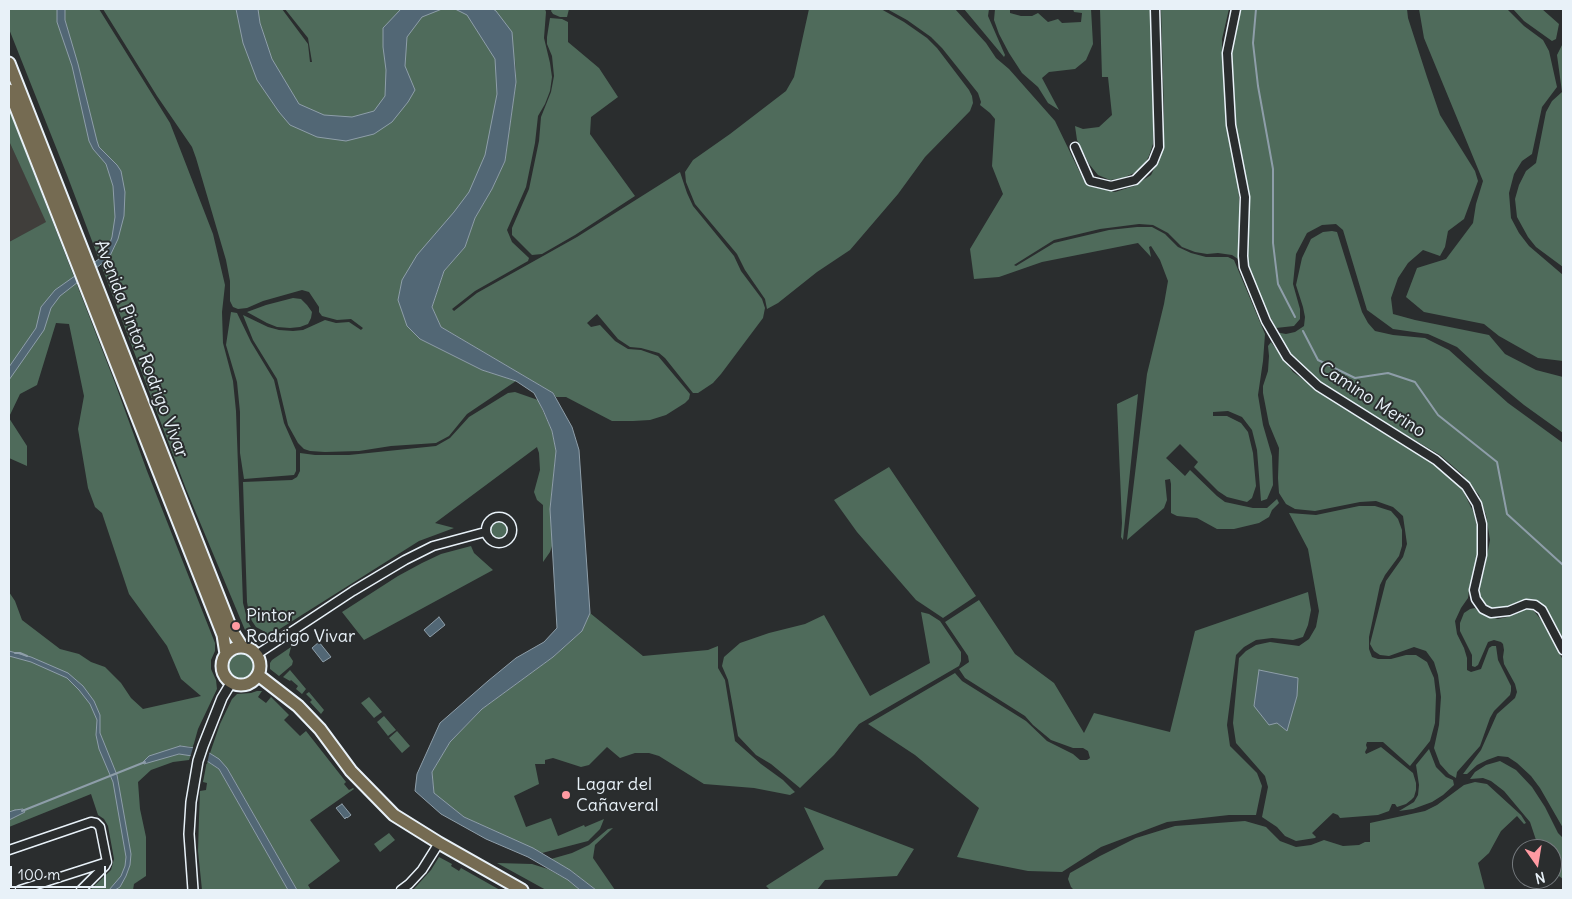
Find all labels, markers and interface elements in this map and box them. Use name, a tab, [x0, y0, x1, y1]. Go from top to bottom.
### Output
street label: Avenida Pintor Rodrigo Vivar	[89, 237, 193, 461]
street label: Camino Merino	[1315, 358, 1429, 442]
place label: Pintor Rodrigo Vivar	[246, 605, 355, 648]
marker: Pintor Rodrigo Vivar	[230, 620, 242, 632]
place label: Lagar del Cañaveral	[576, 774, 659, 816]
marker: Lagar del Cañaveral	[560, 789, 572, 801]
north arrow	[1512, 839, 1562, 889]
scale bar	[12, 856, 109, 888]
text: 100 m	[18, 865, 60, 884]
text: N	[1533, 868, 1547, 888]

